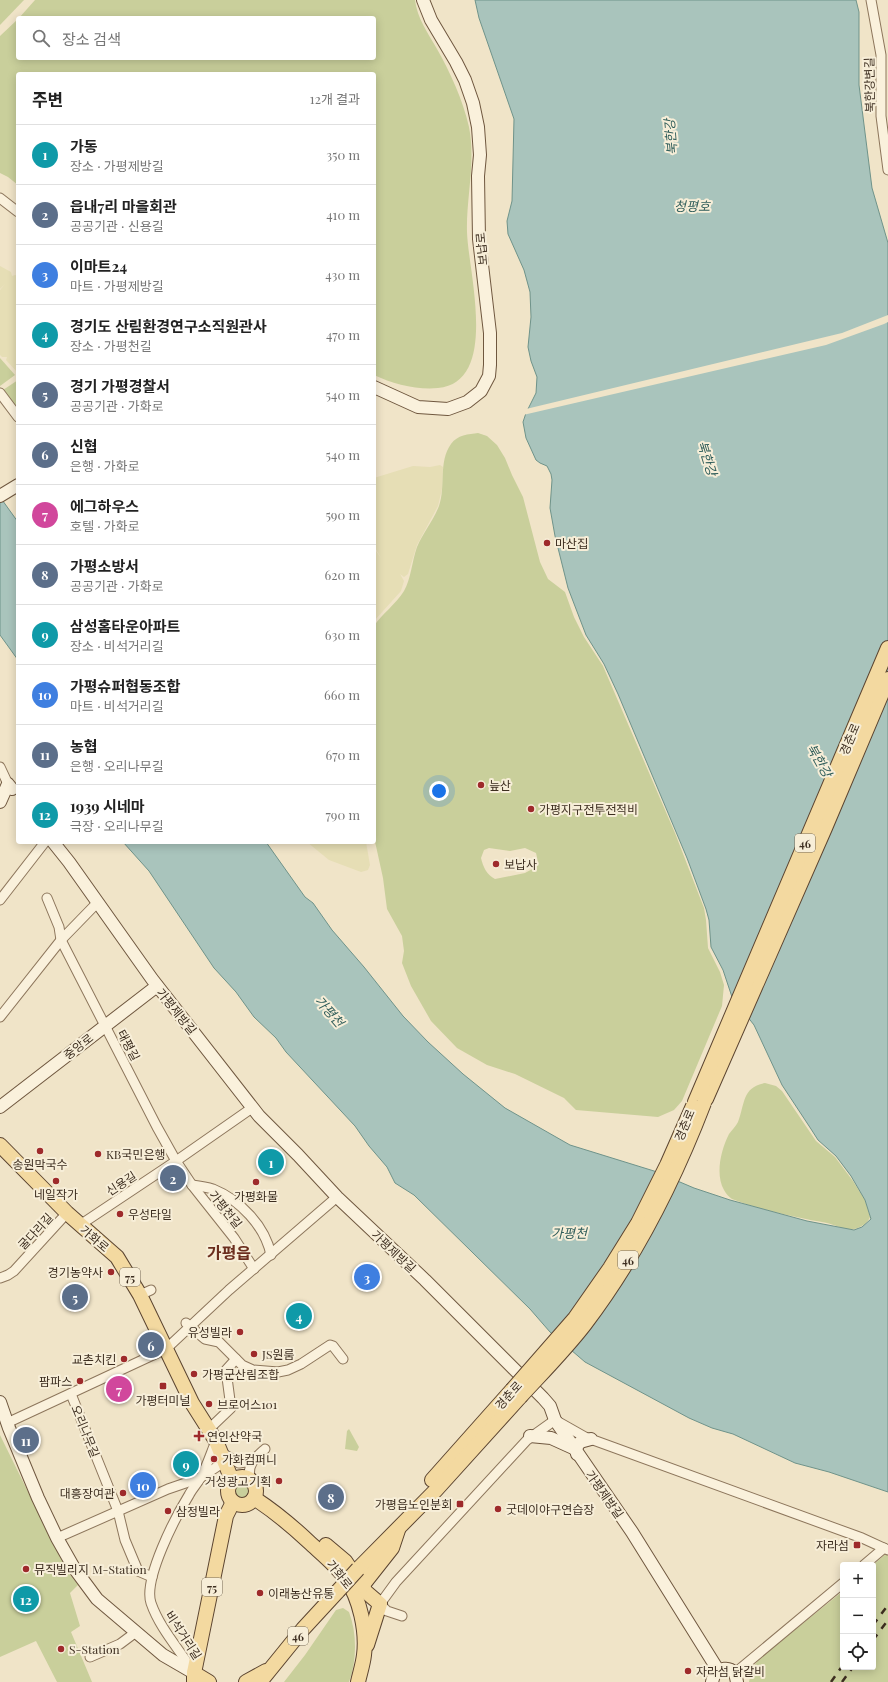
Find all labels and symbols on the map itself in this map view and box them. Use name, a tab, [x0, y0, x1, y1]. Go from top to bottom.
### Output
street label: 북한강변길	[861, 57, 877, 113]
water label: 북한강	[660, 116, 680, 156]
water label: 청평호	[674, 197, 711, 214]
street label: 보납로	[472, 232, 490, 266]
water label: 북한강	[695, 438, 722, 480]
place label: 마산집	[555, 535, 588, 551]
marker: 마산집	[542, 538, 552, 548]
street label: 경춘로	[835, 721, 863, 757]
water label: 북한강	[804, 740, 837, 782]
place label: 늪산	[489, 777, 511, 793]
marker: 늪산	[476, 780, 486, 790]
your location	[429, 781, 449, 801]
place label: 가평지구전투전적비	[539, 801, 638, 817]
marker: 가평지구전투전적비	[526, 804, 536, 814]
road number: 46	[795, 834, 815, 852]
place label: 보납사	[504, 856, 537, 872]
marker: 보납사	[491, 859, 501, 869]
street label: 가평제방길	[153, 985, 201, 1037]
water label: 가평천	[312, 992, 349, 1031]
street label: 태평길	[114, 1027, 144, 1063]
street label: 중앙로	[60, 1029, 96, 1063]
street label: 경춘로	[670, 1107, 698, 1143]
marker: 송원막국수	[35, 1146, 45, 1156]
place label: KB국민은행	[106, 1146, 166, 1162]
pin: 1	[258, 1147, 284, 1177]
marker: KB국민은행	[93, 1149, 103, 1159]
place label: 송원막국수	[12, 1156, 68, 1172]
pin: 2	[160, 1163, 186, 1193]
street label: 신용길	[103, 1167, 139, 1199]
marker: 네일작가	[51, 1176, 61, 1186]
marker: 가평화물	[251, 1177, 261, 1187]
place label: 네일작가	[34, 1186, 78, 1202]
street label: 가평천길	[206, 1187, 246, 1231]
place label: 가평화물	[234, 1188, 278, 1204]
place label: 우성타일	[128, 1206, 172, 1222]
street label: 굴다리길	[14, 1209, 56, 1253]
marker: 우성타일	[115, 1209, 125, 1219]
street label: 가화로	[77, 1221, 113, 1255]
water label: 가평천	[551, 1224, 588, 1241]
street label: 가평제방길	[368, 1226, 420, 1276]
district label: 가평읍	[207, 1242, 251, 1263]
road number: 46	[618, 1251, 638, 1269]
pin: 3	[354, 1262, 380, 1292]
place label: 경기농약사	[48, 1264, 103, 1280]
marker: 경기농약사	[106, 1267, 116, 1277]
road number: 75	[120, 1268, 140, 1286]
pin: 5	[62, 1282, 88, 1312]
pin: 4	[286, 1301, 312, 1331]
place label: 유성빌라	[188, 1324, 232, 1340]
marker: 유성빌라	[235, 1327, 245, 1337]
pin: 6	[138, 1330, 164, 1360]
place label: JS원룸	[261, 1346, 294, 1362]
marker: JS원룸	[249, 1349, 259, 1359]
place label: 교촌치킨	[72, 1351, 116, 1367]
marker: 교촌치킨	[119, 1354, 129, 1364]
place label: 가평군산림조합	[202, 1366, 279, 1382]
marker: 가평군산림조합	[189, 1369, 199, 1379]
place label: 팜파스	[39, 1373, 72, 1389]
pin: 7	[106, 1374, 132, 1404]
marker: 팜파스	[75, 1376, 85, 1386]
street label: 경춘로	[491, 1377, 525, 1413]
marker: 가평터미널	[158, 1381, 168, 1391]
place label: 가평터미널	[135, 1392, 191, 1408]
place label: 브로어스101	[217, 1396, 278, 1412]
marker: 브로어스101	[204, 1399, 214, 1409]
street label: 오리나무길	[68, 1402, 104, 1460]
pin: 11	[13, 1425, 39, 1455]
place label: 연인산약국	[207, 1428, 262, 1444]
marker: 연인산약국	[194, 1431, 204, 1441]
pin: 9	[173, 1449, 199, 1479]
place label: 가화컴퍼니	[222, 1451, 277, 1467]
marker: 가화컴퍼니	[209, 1454, 219, 1464]
street label: 가평제방길	[583, 1467, 627, 1521]
pin: 10	[130, 1470, 156, 1500]
place label: 거성광고기획	[205, 1473, 271, 1489]
marker: 거성광고기획	[274, 1476, 284, 1486]
pin: 8	[318, 1482, 344, 1512]
place label: 대흥장여관	[60, 1485, 115, 1501]
marker: 대흥장여관	[118, 1488, 128, 1498]
place label: 가평읍노인분회	[375, 1496, 452, 1512]
marker: 가평읍노인분회	[455, 1499, 465, 1509]
place label: 굿데이야구연습장	[506, 1501, 594, 1517]
place label: 삼정빌라	[176, 1503, 220, 1519]
marker: 굿데이야구연습장	[493, 1504, 503, 1514]
marker: 삼정빌라	[163, 1506, 173, 1516]
place label: 자라섬	[816, 1537, 849, 1553]
marker: 자라섬	[852, 1540, 862, 1550]
street label: 가화로	[323, 1556, 357, 1592]
place label: 뮤직빌리지 M-Station	[34, 1561, 147, 1577]
marker: 뮤직빌리지 M-Station	[21, 1564, 31, 1574]
road number: 75	[202, 1578, 222, 1596]
pin: 12	[13, 1584, 39, 1614]
place label: 이래농산유통	[268, 1585, 334, 1601]
marker: 이래농산유통	[255, 1588, 265, 1598]
street label: 비석거리길	[162, 1607, 206, 1663]
road number: 46	[288, 1627, 308, 1645]
place label: S-Station	[69, 1641, 120, 1657]
marker: S-Station	[56, 1644, 66, 1654]
place label: 자라섬 닭갈비	[696, 1663, 765, 1679]
marker: 자라섬 닭갈비	[683, 1666, 693, 1676]

